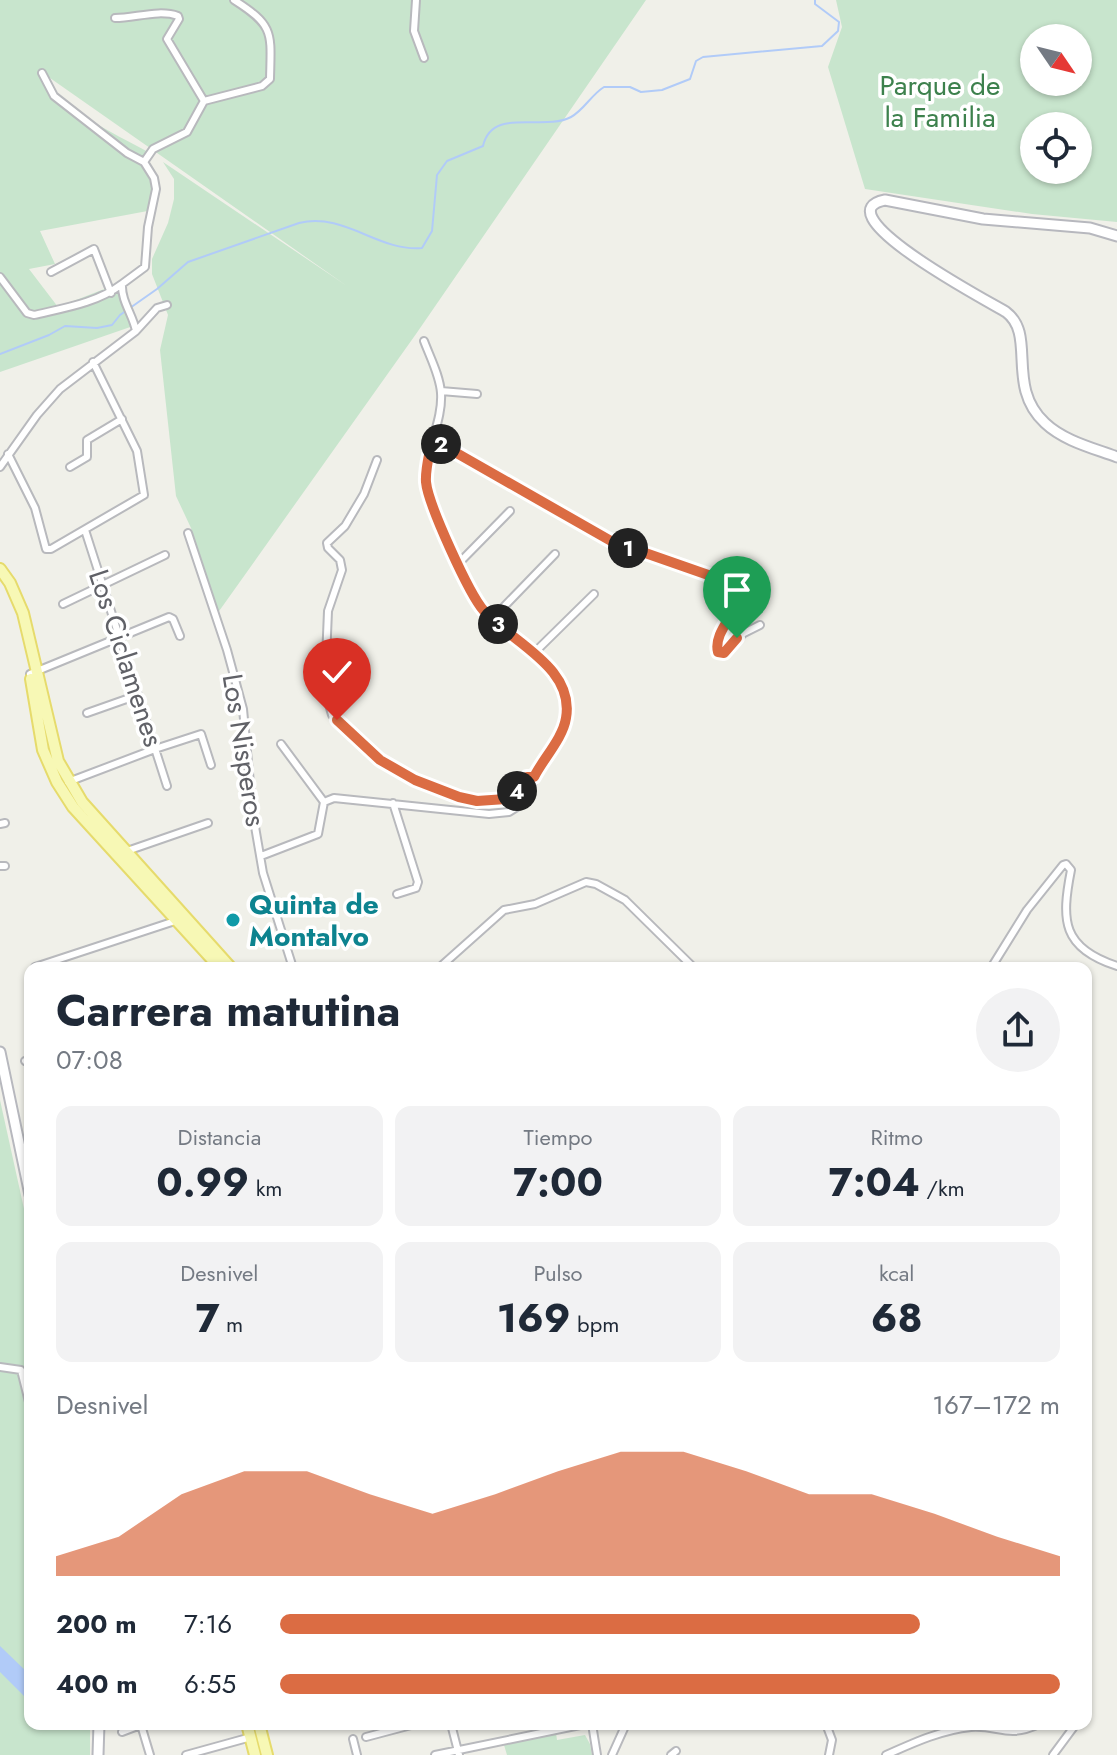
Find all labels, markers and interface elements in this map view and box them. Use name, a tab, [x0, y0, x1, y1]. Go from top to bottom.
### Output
north arrow	[1020, 24, 1092, 96]
map controls	[1020, 24, 1092, 184]
park label: Parque de la Familia	[879, 65, 1001, 138]
button: locate	[1020, 112, 1092, 184]
pin: 2	[421, 424, 461, 464]
text: 2	[434, 428, 448, 460]
pin: 1	[608, 528, 648, 568]
text: 1	[622, 532, 634, 564]
pin	[703, 556, 771, 638]
street label: Los Ciclamenes	[78, 564, 174, 752]
icon: arrive	[715, 568, 759, 612]
pin: 3	[478, 604, 518, 644]
text: 3	[491, 608, 505, 640]
pin	[303, 638, 371, 720]
icon: check	[315, 650, 359, 694]
street label: Los Nisperos	[212, 671, 276, 829]
pin: 4	[497, 771, 537, 811]
text: 4	[509, 775, 525, 807]
place label: Quinta de Montalvo	[249, 884, 379, 957]
marker: Quinta de Montalvo	[224, 911, 242, 929]
text: Carrera matutina	[56, 979, 401, 1043]
button: share	[976, 988, 1060, 1072]
text: 07:08	[56, 1041, 123, 1079]
text: Distancia	[177, 1121, 261, 1153]
text: Tiempo	[523, 1121, 592, 1153]
text: Ritmo	[870, 1121, 923, 1153]
text: 0.99	[156, 1153, 249, 1211]
text: 7:00	[513, 1153, 603, 1211]
text: 7:04	[829, 1153, 920, 1211]
text: km	[249, 1172, 283, 1204]
text: /km	[920, 1172, 965, 1204]
text: Desnivel	[180, 1257, 258, 1289]
text: Pulso	[533, 1257, 583, 1289]
text: kcal	[879, 1257, 914, 1289]
text: 7	[195, 1289, 220, 1347]
text: 169	[497, 1289, 571, 1347]
text: 68	[871, 1289, 923, 1347]
text: m	[220, 1308, 243, 1340]
text: bpm	[571, 1308, 619, 1340]
text: Desnivel	[56, 1386, 148, 1424]
text: 167–172 m	[932, 1386, 1060, 1424]
text: 200 m	[56, 1605, 137, 1643]
text: 7:16	[184, 1605, 232, 1643]
text: 400 m	[56, 1665, 138, 1703]
text: 6:55	[184, 1665, 236, 1703]

